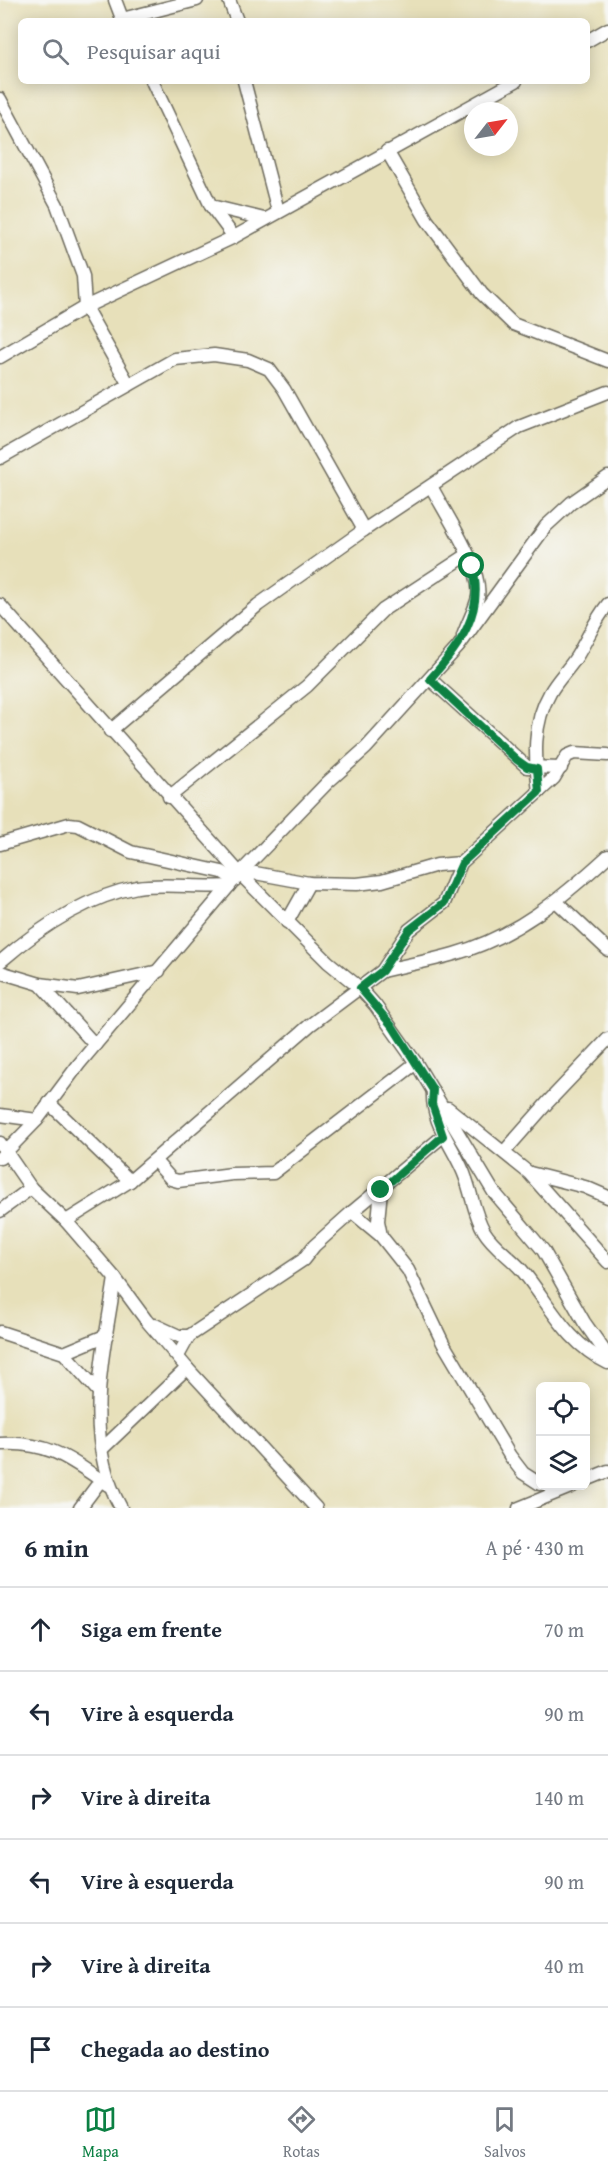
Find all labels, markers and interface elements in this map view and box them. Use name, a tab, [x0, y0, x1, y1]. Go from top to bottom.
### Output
search box	[18, 18, 590, 84]
icon: search	[39, 35, 72, 68]
text: Pesquisar aqui	[87, 35, 221, 67]
north arrow	[464, 102, 518, 156]
route start	[458, 552, 484, 578]
route end	[367, 1176, 393, 1202]
map controls	[536, 1382, 590, 1490]
button: locate	[536, 1382, 590, 1436]
button: layers	[536, 1436, 590, 1490]
text: 6 min	[24, 1528, 89, 1567]
text: A pé · 430 m	[486, 1533, 584, 1562]
icon: ahead	[24, 1613, 57, 1646]
text: Siga em frente	[81, 1613, 222, 1645]
text: 70 m	[544, 1615, 584, 1644]
icon: left	[24, 1697, 57, 1730]
text: Vire à esquerda	[81, 1697, 234, 1729]
text: 90 m	[544, 1699, 584, 1728]
icon: right	[24, 1781, 57, 1814]
text: Vire à direita	[81, 1781, 211, 1813]
text: 140 m	[534, 1783, 584, 1812]
icon: left	[24, 1865, 57, 1898]
text: Vire à esquerda	[81, 1865, 234, 1897]
text: 90 m	[544, 1867, 584, 1896]
icon: right	[24, 1949, 57, 1982]
text: Vire à direita	[81, 1949, 211, 1981]
text: 40 m	[544, 1951, 584, 1980]
icon: arrive	[24, 2033, 57, 2066]
text: Chegada ao destino	[81, 2033, 269, 2065]
tab: Mapa	[82, 2103, 119, 2163]
tab: Rotas	[283, 2103, 320, 2163]
tab: Salvos	[484, 2103, 526, 2163]

